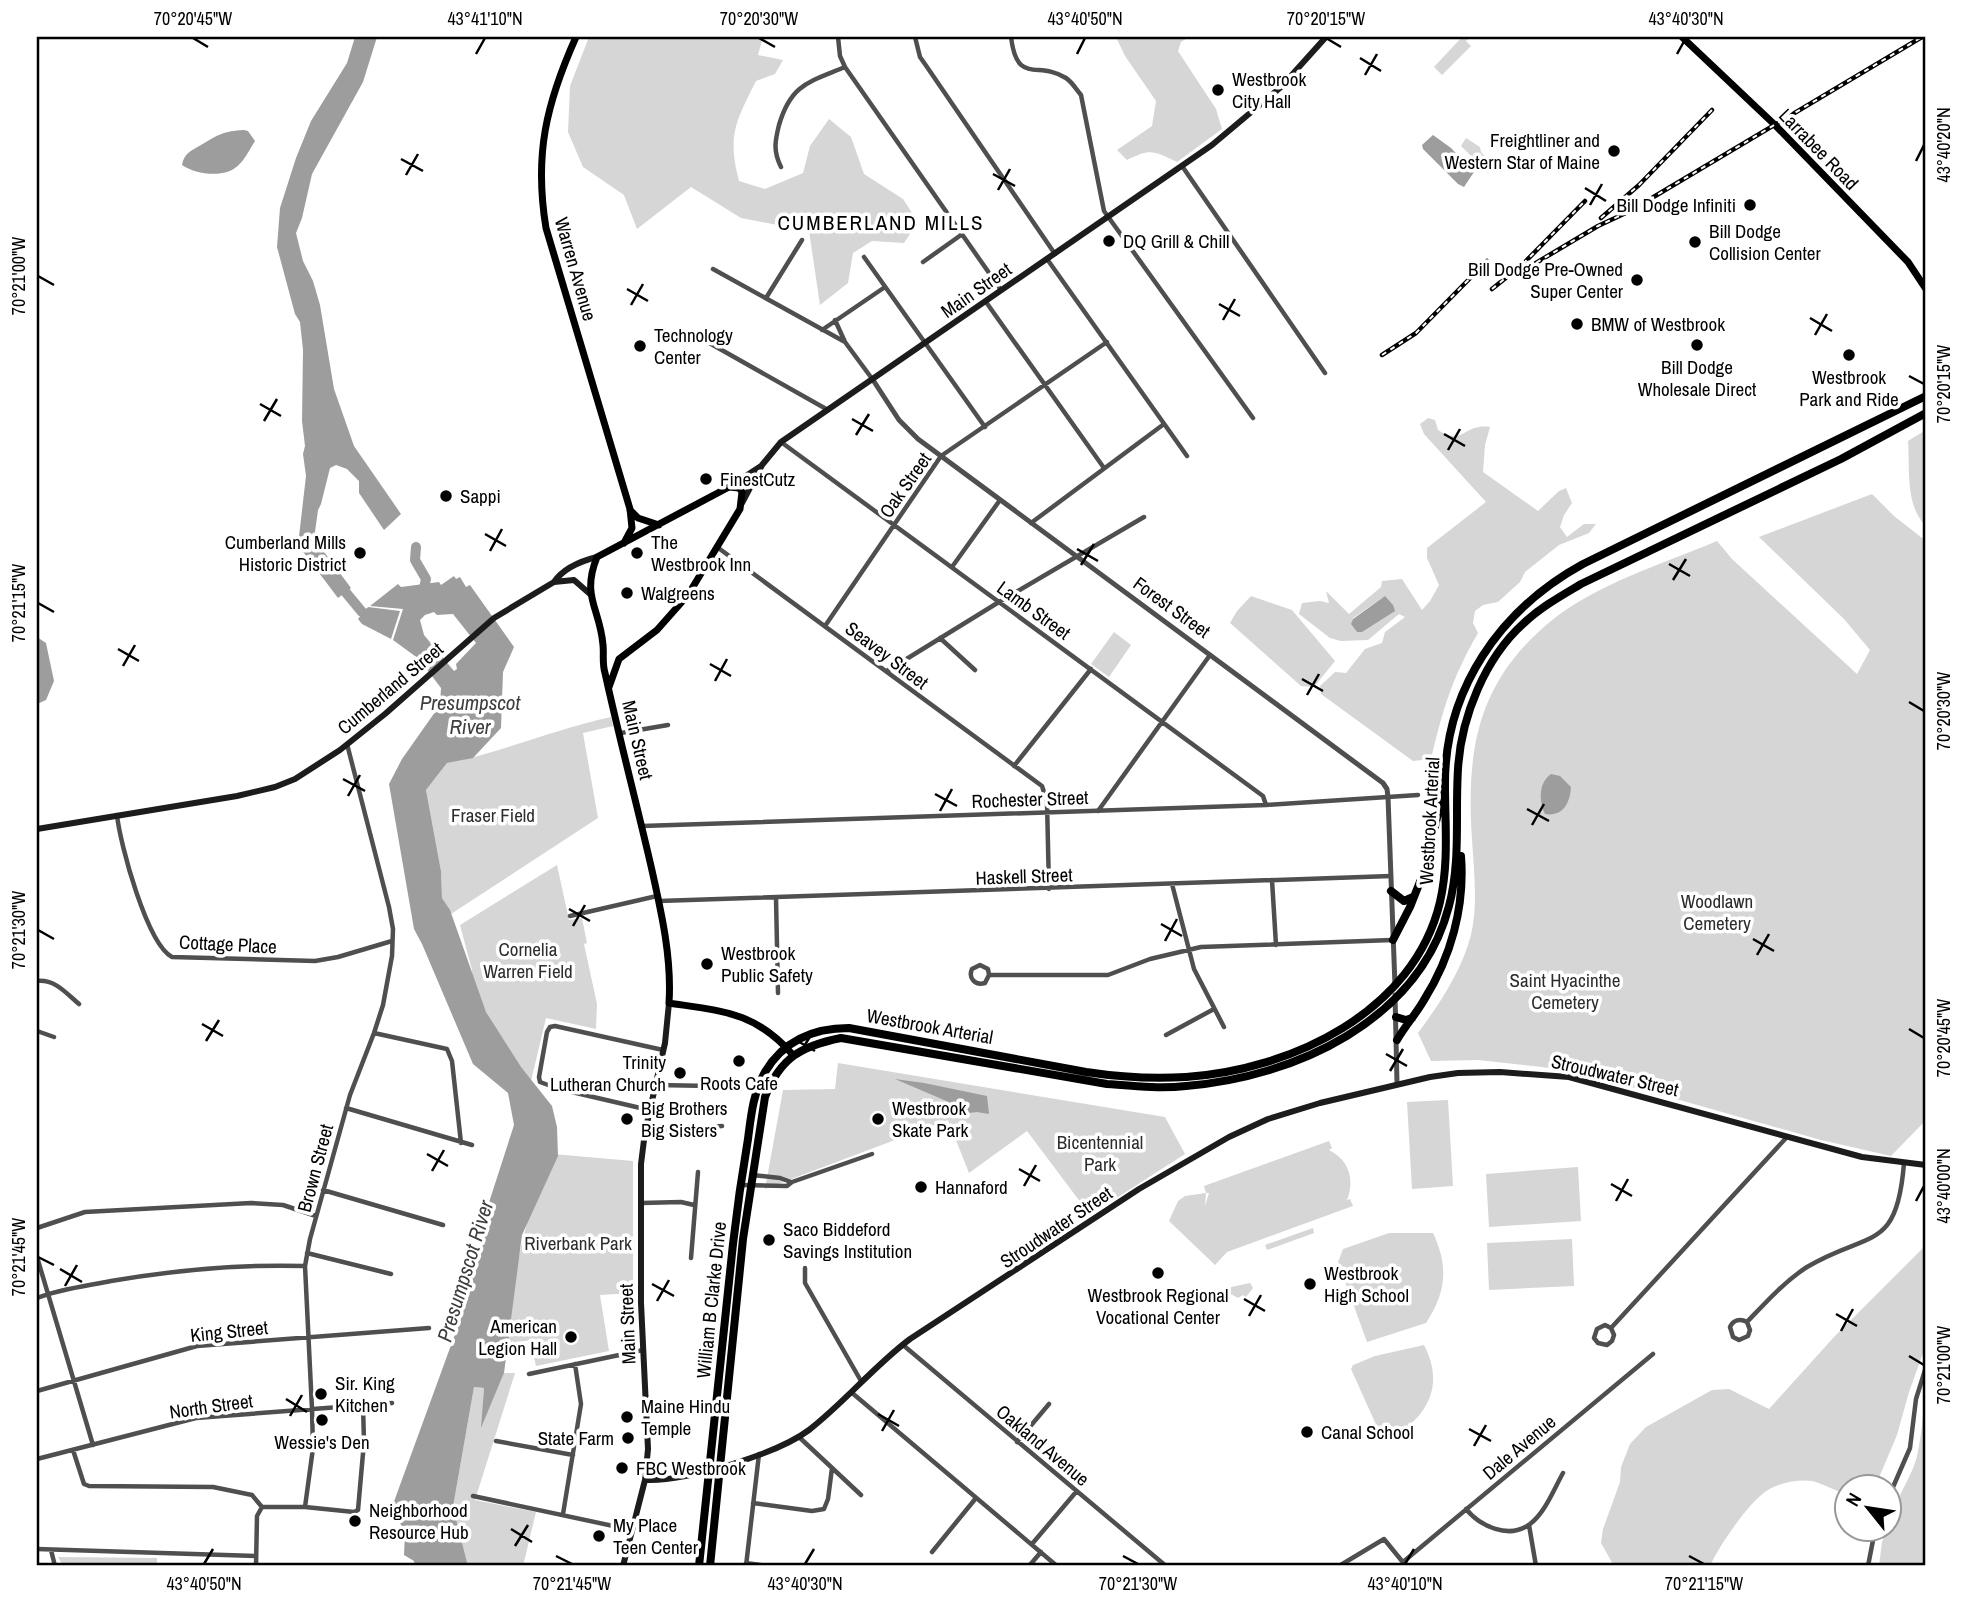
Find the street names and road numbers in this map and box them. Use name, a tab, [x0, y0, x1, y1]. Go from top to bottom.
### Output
street label: Larrabee Road	[1774, 103, 1864, 195]
street label: Warren Avenue	[549, 214, 603, 324]
street label: Main Street	[936, 256, 1017, 324]
street label: Oak Street	[873, 446, 937, 523]
street label: Forest Street	[1128, 570, 1216, 644]
street label: Lamb Street	[992, 575, 1077, 646]
street label: Seavey Street	[840, 615, 934, 695]
street label: Cumberland Street	[332, 636, 449, 740]
street label: Main Street	[616, 698, 660, 783]
street label: Westbrook Arterial	[1413, 756, 1445, 886]
street label: Rochester Street	[971, 784, 1090, 814]
street label: Haskell Street	[975, 861, 1074, 891]
street label: Cottage Place	[178, 928, 278, 960]
street label: Westbrook Arterial	[865, 1002, 995, 1050]
street label: Stroudwater Street	[1549, 1048, 1682, 1102]
street label: Brown Street	[291, 1120, 339, 1215]
street label: Stroudwater Street	[995, 1180, 1118, 1274]
street label: William B Clarke Drive	[690, 1220, 732, 1380]
street label: Main Street	[613, 1283, 641, 1365]
street label: King Street	[189, 1314, 270, 1348]
street label: North Street	[168, 1387, 255, 1425]
street label: Oakland Avenue	[991, 1398, 1095, 1492]
street label: Dale Avenue	[1477, 1409, 1561, 1485]

